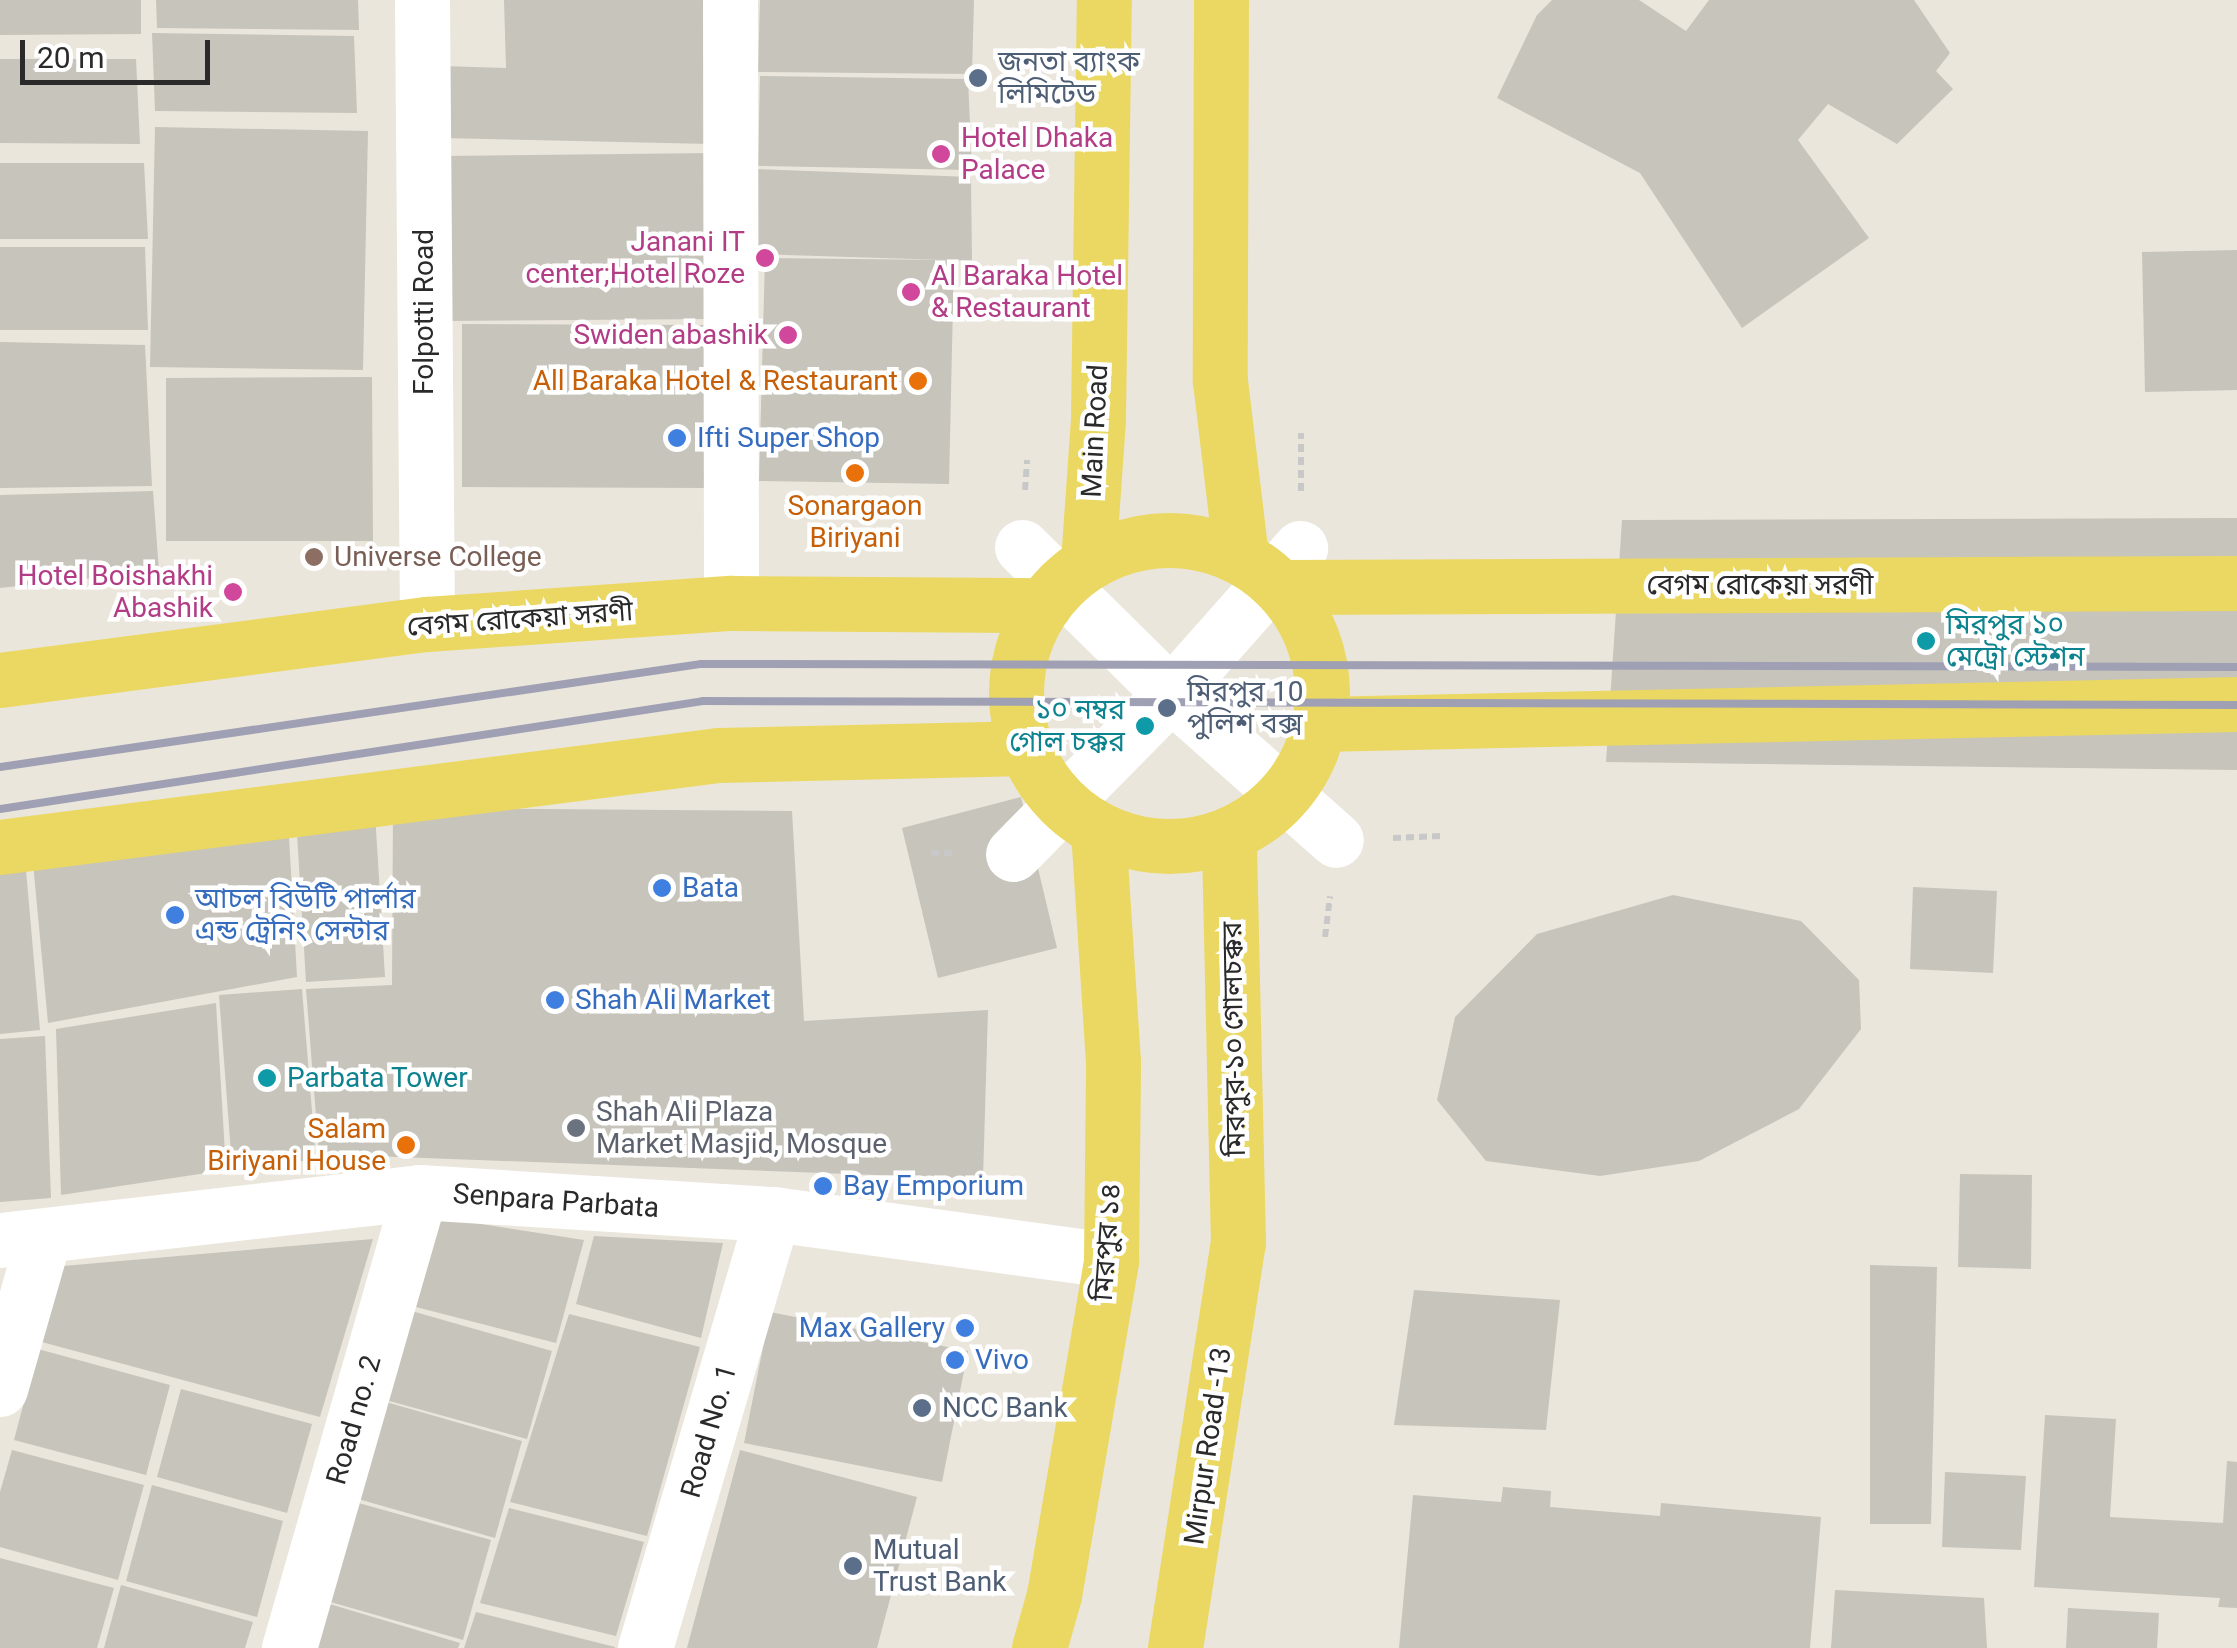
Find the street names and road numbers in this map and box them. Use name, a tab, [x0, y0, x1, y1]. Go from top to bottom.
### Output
street label: Folpotti Road	[407, 229, 441, 395]
street label: Main Road	[1075, 364, 1115, 498]
street label: বেগম রোকেয়া সরণী	[1647, 568, 1873, 602]
street label: বেগম রোকেয়া সরণী	[406, 594, 634, 644]
street label: মিরপুর-১০ গোলচক্কর	[1215, 921, 1253, 1157]
street label: Senpara Parbata	[452, 1177, 660, 1225]
street label: মিরপুর ১৪	[1086, 1182, 1128, 1302]
street label: Mirpur Road -13	[1178, 1345, 1238, 1547]
street label: Road no. 2	[320, 1352, 388, 1488]
street label: Road No. 1	[674, 1360, 744, 1502]

